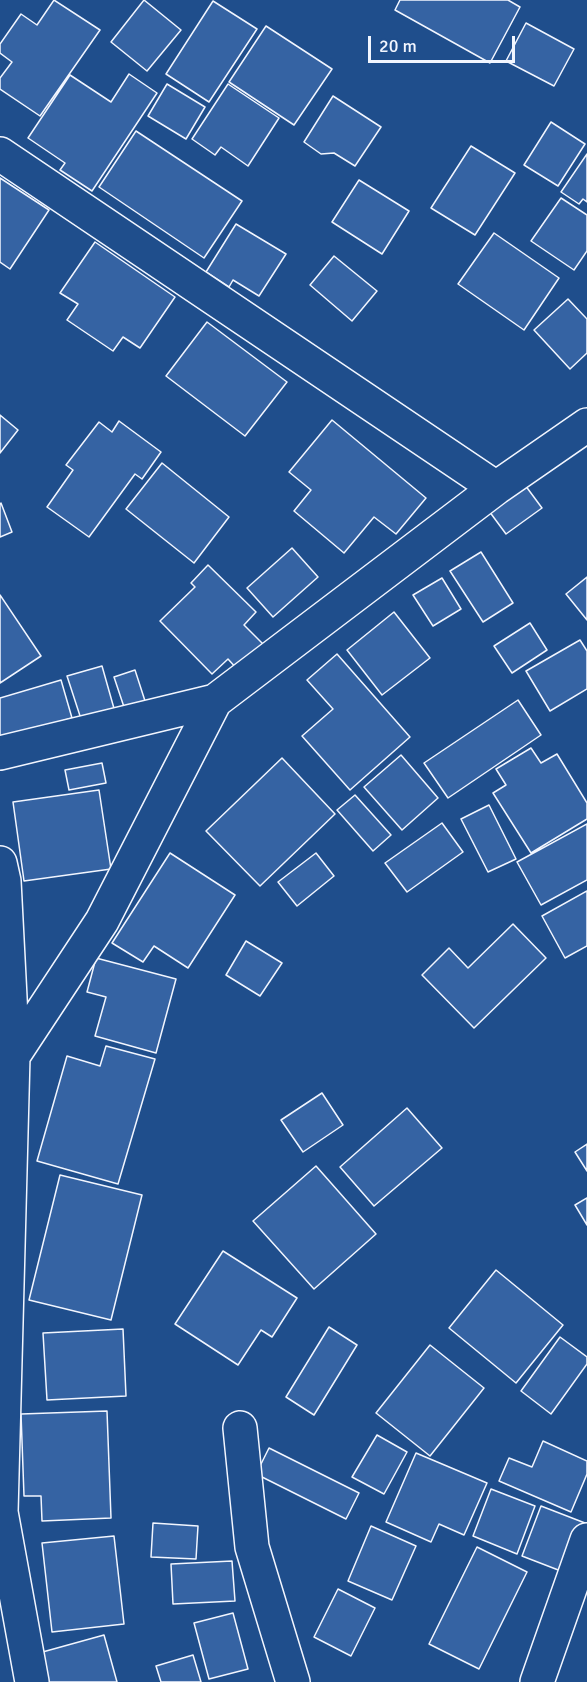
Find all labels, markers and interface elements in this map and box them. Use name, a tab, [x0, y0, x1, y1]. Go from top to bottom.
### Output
scale bar	[371, 24, 518, 62]
text: 20 m	[379, 35, 417, 57]

